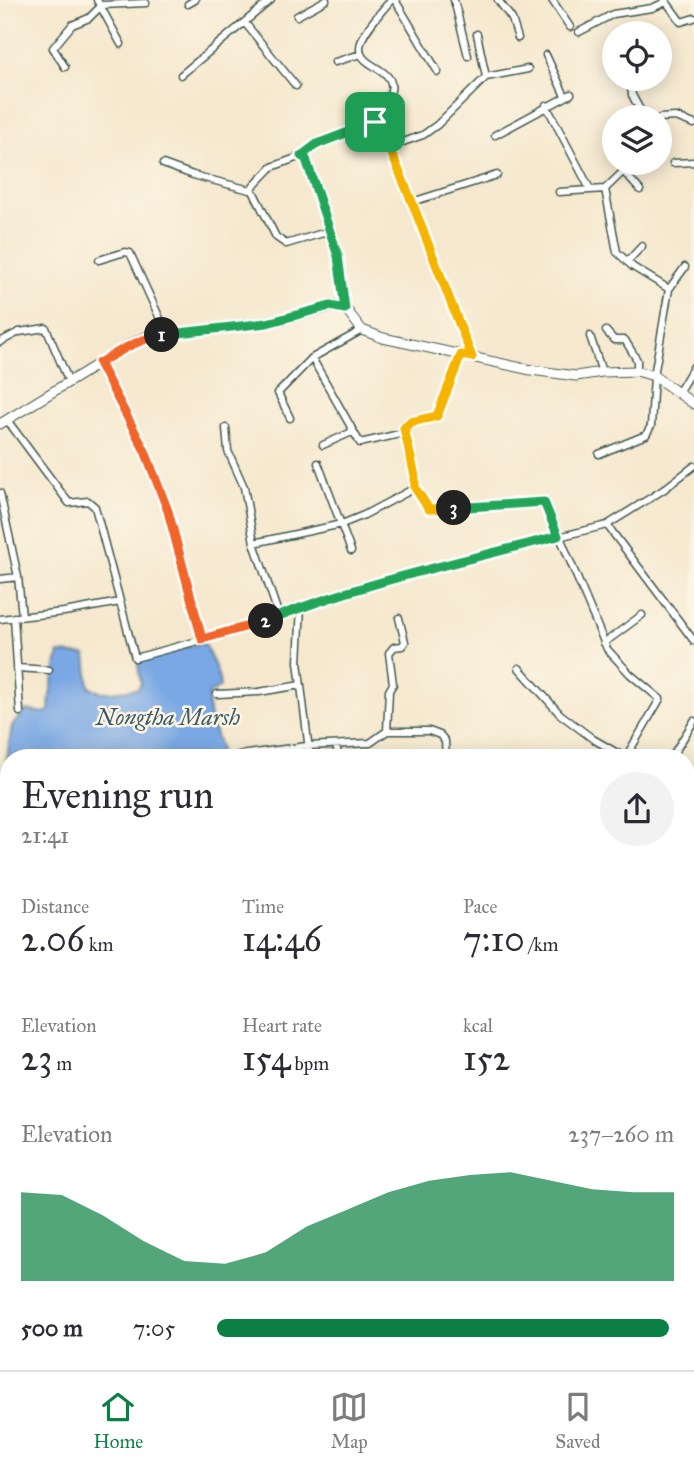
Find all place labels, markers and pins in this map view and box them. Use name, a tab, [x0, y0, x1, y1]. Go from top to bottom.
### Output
pin	[345, 92, 405, 152]
pin: 1	[144, 318, 180, 352]
pin: 3	[436, 490, 472, 526]
pin: 2	[248, 604, 284, 638]

